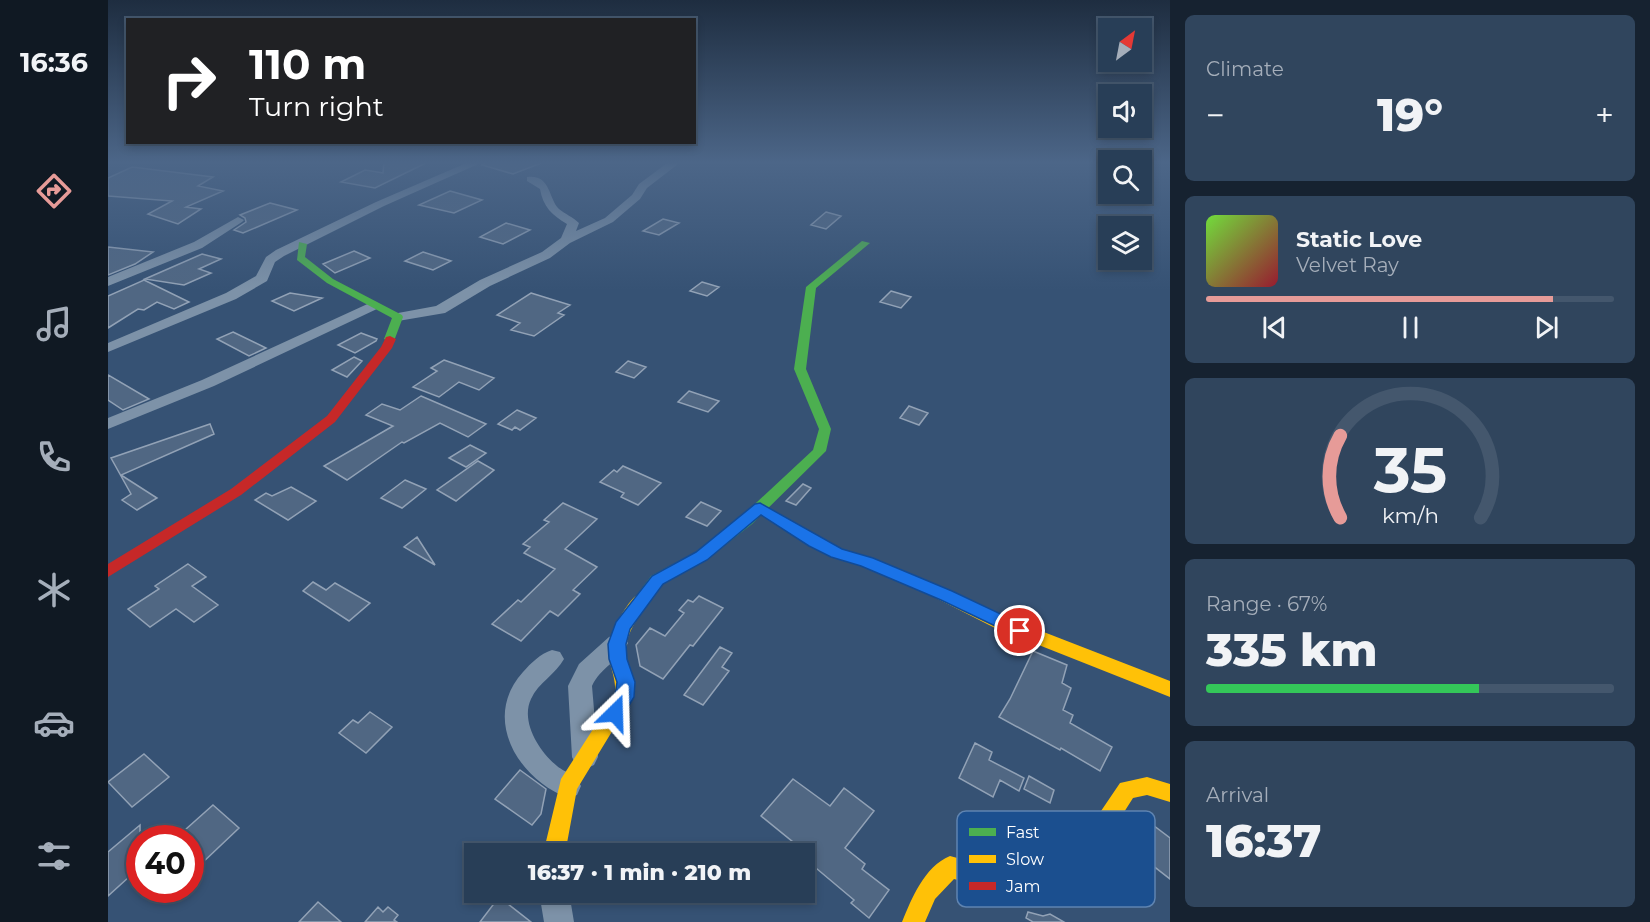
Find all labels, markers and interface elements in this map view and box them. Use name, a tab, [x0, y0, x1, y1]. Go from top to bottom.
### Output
north arrow	[1098, 18, 1152, 72]
map controls	[1098, 18, 1152, 270]
text: 110 m	[249, 38, 366, 90]
icon: right	[150, 42, 228, 120]
text: 16:36	[20, 46, 88, 79]
text: Climate	[1206, 57, 1284, 81]
button: sound	[1098, 84, 1152, 138]
text: 19°	[1377, 87, 1443, 142]
text: Turn right	[249, 90, 384, 123]
text: −	[1206, 95, 1225, 135]
text: +	[1595, 95, 1614, 135]
button: search	[1098, 150, 1152, 204]
icon: directions	[33, 170, 75, 212]
button: layers	[1098, 216, 1152, 270]
text: Static Love	[1296, 226, 1422, 253]
text: Velvet Ray	[1296, 253, 1399, 277]
icon: music	[33, 303, 75, 345]
icon: previous	[1258, 311, 1291, 344]
icon: pause	[1394, 311, 1427, 344]
icon: next	[1530, 311, 1563, 344]
text: 35	[1372, 432, 1447, 508]
icon: phone	[33, 436, 75, 478]
text: km/h	[1381, 502, 1439, 528]
icon: climate	[33, 569, 75, 611]
text: Range · 67%	[1206, 592, 1327, 616]
pin	[994, 605, 1045, 656]
icon: arrive	[1003, 614, 1036, 647]
text: 335 km	[1206, 622, 1377, 677]
position arrow	[583, 681, 647, 745]
icon: car	[33, 702, 75, 744]
text: Arrival	[1206, 783, 1269, 807]
legend	[957, 811, 1155, 907]
text: 16:37	[1206, 813, 1321, 868]
text: Fast	[1006, 823, 1040, 842]
speed limit sign: 40	[126, 825, 204, 903]
icon: filters	[33, 835, 75, 877]
text: Slow	[1006, 850, 1044, 869]
text: 16:37 · 1 min · 210 m	[528, 859, 751, 886]
text: Jam	[1005, 877, 1040, 896]

